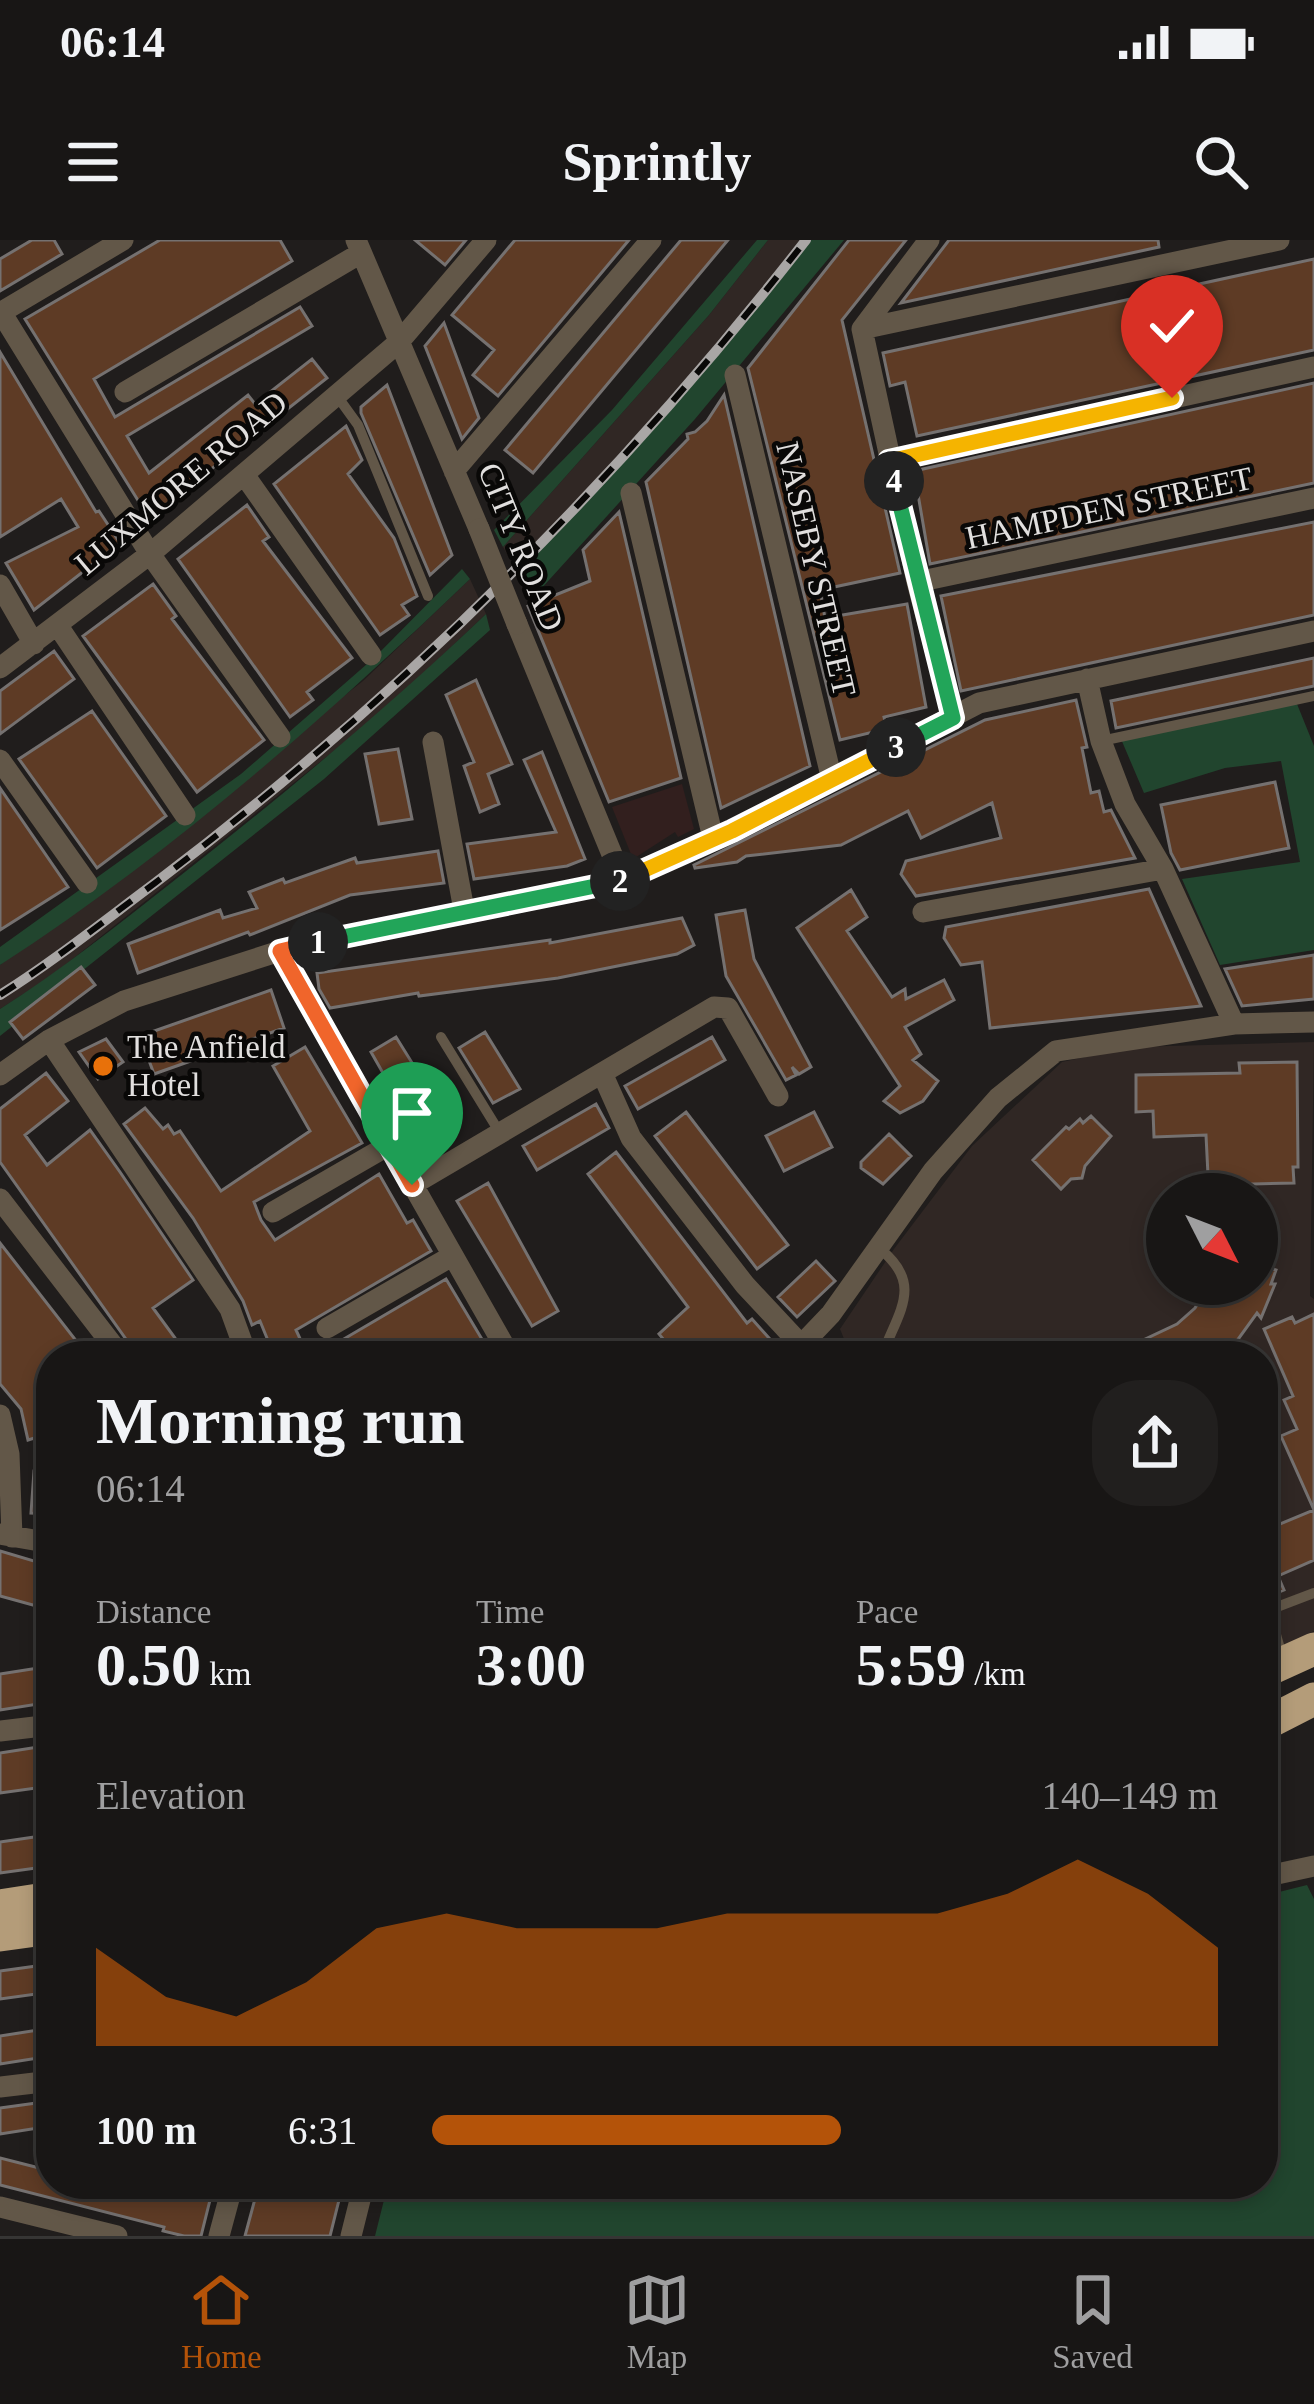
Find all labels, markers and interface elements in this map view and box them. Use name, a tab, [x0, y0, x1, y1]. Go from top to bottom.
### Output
text: 06:14	[60, 17, 165, 67]
icon: menu	[60, 129, 126, 195]
icon: search	[1188, 129, 1254, 195]
text: Sprintly	[562, 132, 752, 192]
pin	[1121, 275, 1223, 398]
icon: check	[1139, 293, 1205, 359]
street label: LUXMORE ROAD	[68, 384, 294, 582]
street label: NASEBY STREET	[769, 438, 863, 700]
pin: 4	[864, 451, 924, 511]
street label: CITY ROAD	[471, 458, 571, 636]
street label: HAMPDEN STREET	[962, 460, 1256, 556]
text: 4	[886, 463, 902, 499]
pin: 3	[866, 717, 926, 777]
text: 3	[888, 729, 904, 765]
pin: 2	[590, 851, 650, 911]
text: 2	[612, 863, 628, 899]
pin: 1	[288, 912, 348, 972]
text: 1	[310, 924, 326, 960]
place label: The Anfield Hotel	[127, 1029, 286, 1103]
marker: The Anfield Hotel	[90, 1053, 116, 1079]
pin	[361, 1062, 463, 1185]
icon: arrive	[379, 1080, 445, 1146]
north arrow	[1146, 1173, 1278, 1305]
map controls	[1146, 1173, 1278, 1305]
button: share	[1092, 1380, 1218, 1506]
text: Morning run	[96, 1384, 465, 1457]
text: 06:14	[96, 1467, 185, 1510]
text: Distance	[96, 1594, 211, 1630]
text: Time	[476, 1594, 544, 1630]
text: Pace	[856, 1594, 918, 1630]
text: 0.50	[96, 1632, 201, 1698]
text: 3:00	[476, 1632, 586, 1698]
text: 5:59	[856, 1632, 966, 1698]
text: km	[201, 1656, 251, 1692]
text: /km	[966, 1656, 1026, 1692]
text: Elevation	[96, 1774, 245, 1817]
text: 140–149 m	[1041, 1774, 1218, 1817]
text: 100 m	[96, 2109, 197, 2152]
text: 6:31	[288, 2109, 357, 2152]
tab: Home	[181, 2267, 262, 2376]
tab: Map	[624, 2267, 690, 2376]
tab: Saved	[1052, 2267, 1133, 2376]

